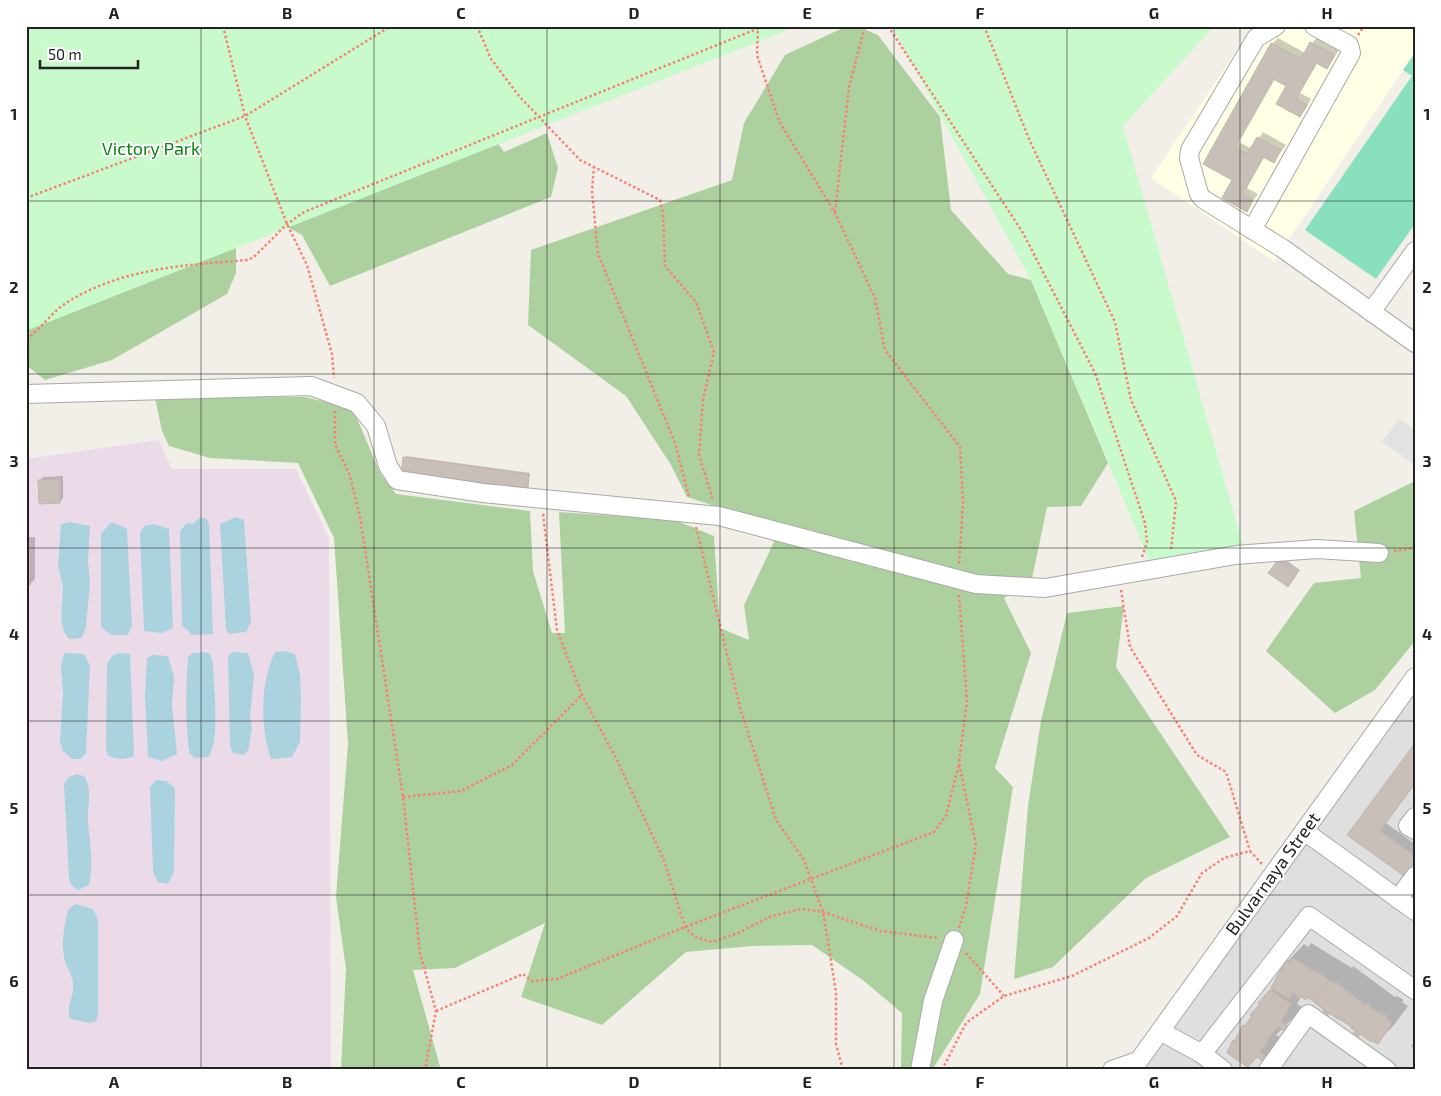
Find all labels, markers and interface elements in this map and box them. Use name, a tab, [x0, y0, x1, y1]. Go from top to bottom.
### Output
text: A	[109, 3, 120, 22]
text: B	[282, 3, 292, 22]
text: C	[456, 3, 466, 22]
text: D	[629, 3, 640, 22]
text: E	[802, 3, 812, 22]
text: F	[976, 3, 985, 22]
text: G	[1149, 3, 1159, 22]
text: H	[1321, 3, 1333, 22]
scale bar	[40, 38, 138, 70]
text: 50 m	[48, 45, 82, 63]
text: 1	[11, 104, 17, 123]
text: 1	[1424, 104, 1430, 123]
park label: Victory Park	[102, 137, 200, 159]
text: 2	[9, 277, 19, 296]
text: 2	[1422, 277, 1432, 296]
text: 3	[9, 451, 19, 470]
text: 3	[1422, 451, 1432, 470]
text: 4	[9, 624, 19, 643]
text: 4	[1422, 624, 1432, 643]
text: 5	[10, 798, 19, 817]
text: 5	[1423, 798, 1432, 817]
street label: Bulvarnaya Street	[1220, 808, 1324, 939]
text: 6	[9, 971, 19, 990]
text: 6	[1422, 971, 1432, 990]
text: A	[109, 1072, 120, 1091]
text: B	[282, 1072, 292, 1091]
text: C	[456, 1072, 466, 1091]
text: D	[629, 1072, 640, 1091]
text: E	[802, 1072, 812, 1091]
text: F	[976, 1072, 985, 1091]
text: G	[1149, 1072, 1159, 1091]
text: H	[1321, 1072, 1333, 1091]

